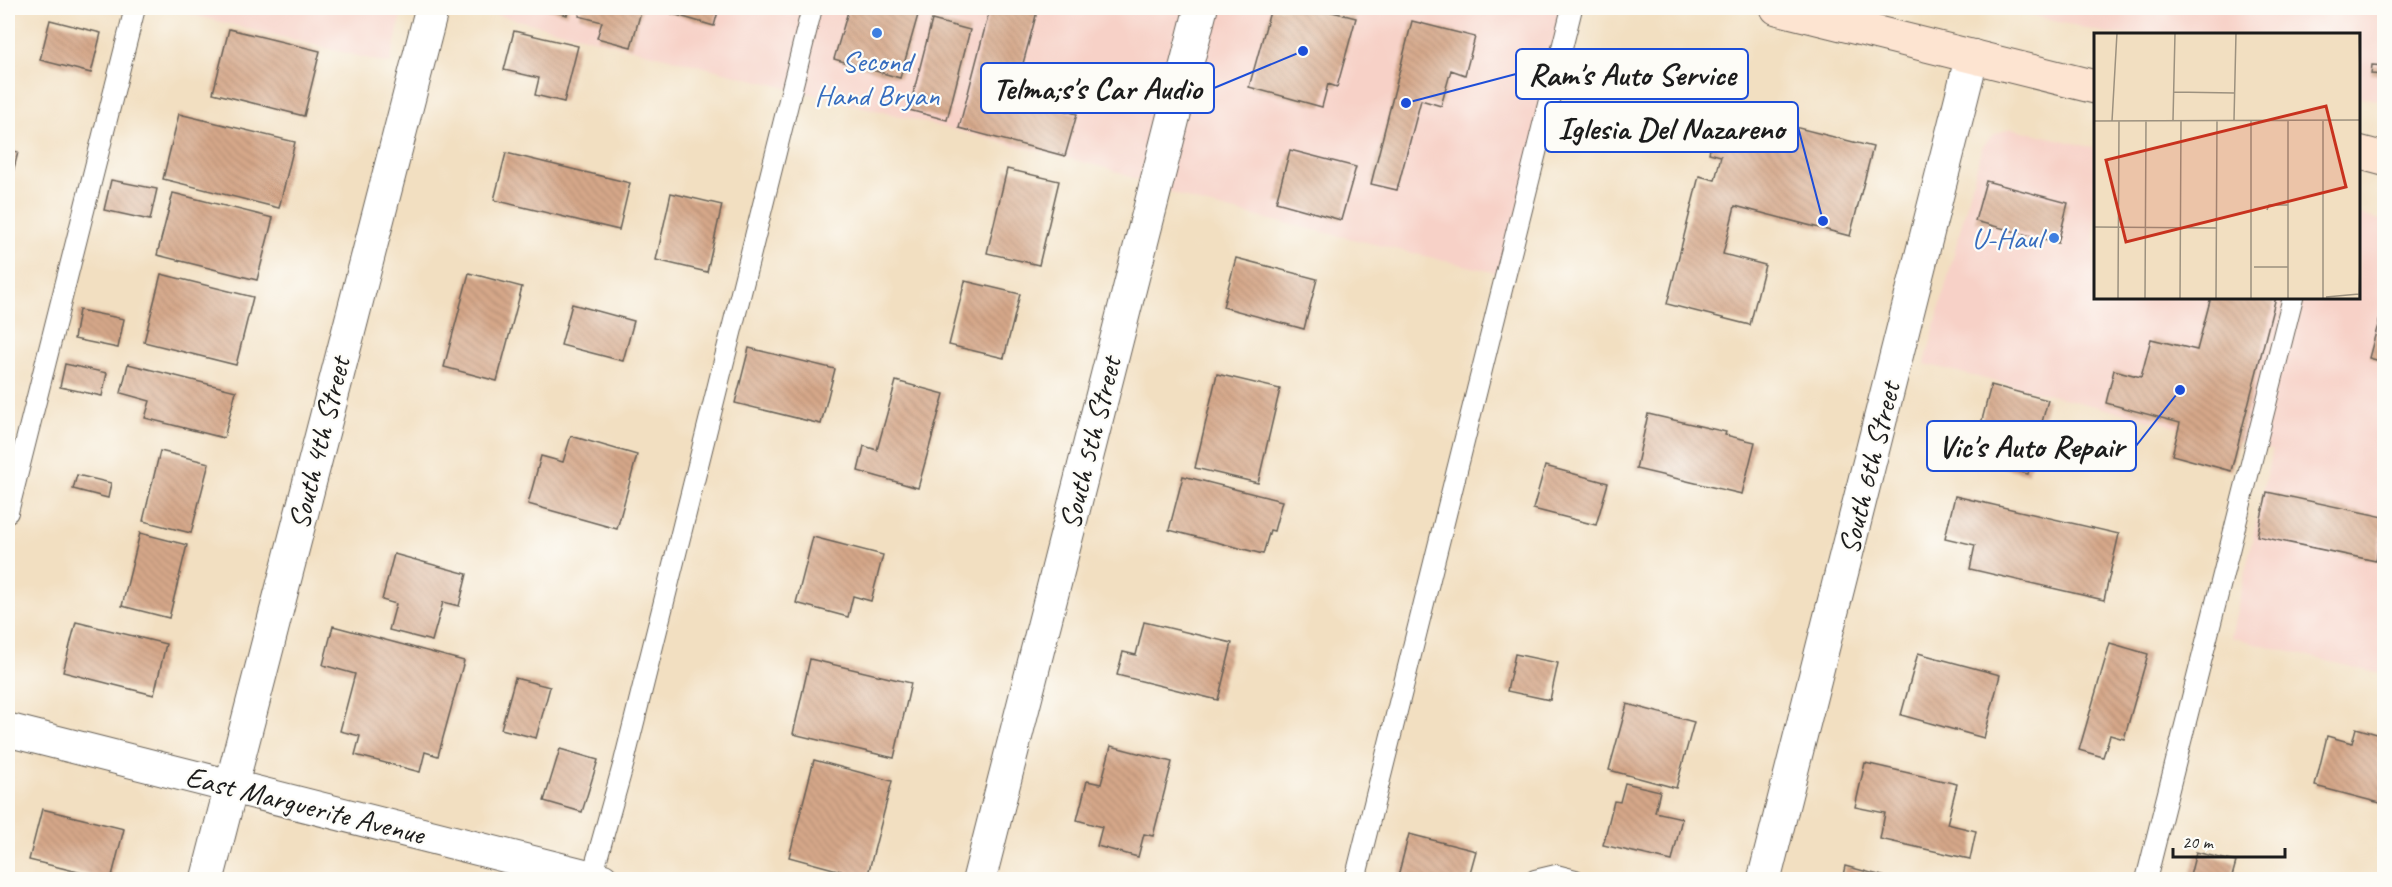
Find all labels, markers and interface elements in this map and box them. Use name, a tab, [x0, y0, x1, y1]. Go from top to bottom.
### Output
marker: Second Hand Bryan	[870, 26, 884, 40]
inset map	[2094, 33, 2359, 298]
place label: Second Hand Bryan	[814, 42, 940, 114]
callout: Ram's Auto Service	[1516, 49, 1748, 99]
text: Ram's Auto Service	[1528, 54, 1738, 95]
callout: Telma;s's Car Audio	[981, 63, 1214, 113]
text: Telma;s's Car Audio	[992, 68, 1204, 109]
callout: Iglesia Del Nazareno	[1545, 102, 1798, 152]
text: Iglesia Del Nazareno	[1558, 108, 1788, 149]
place label: U-Haul	[1972, 219, 2047, 257]
marker: U-Haul	[2047, 231, 2061, 245]
street label: South 4th Street	[279, 350, 359, 533]
street label: South 5th Street	[1050, 350, 1130, 533]
street label: South 6th Street	[1829, 375, 1909, 558]
callout: Vic's Auto Repair	[1927, 421, 2136, 471]
text: Vic's Auto Repair	[1938, 426, 2127, 467]
street label: East Marguerite Avenue	[182, 757, 430, 854]
scale bar	[2173, 821, 2286, 859]
text: 20 m	[2182, 831, 2215, 853]

